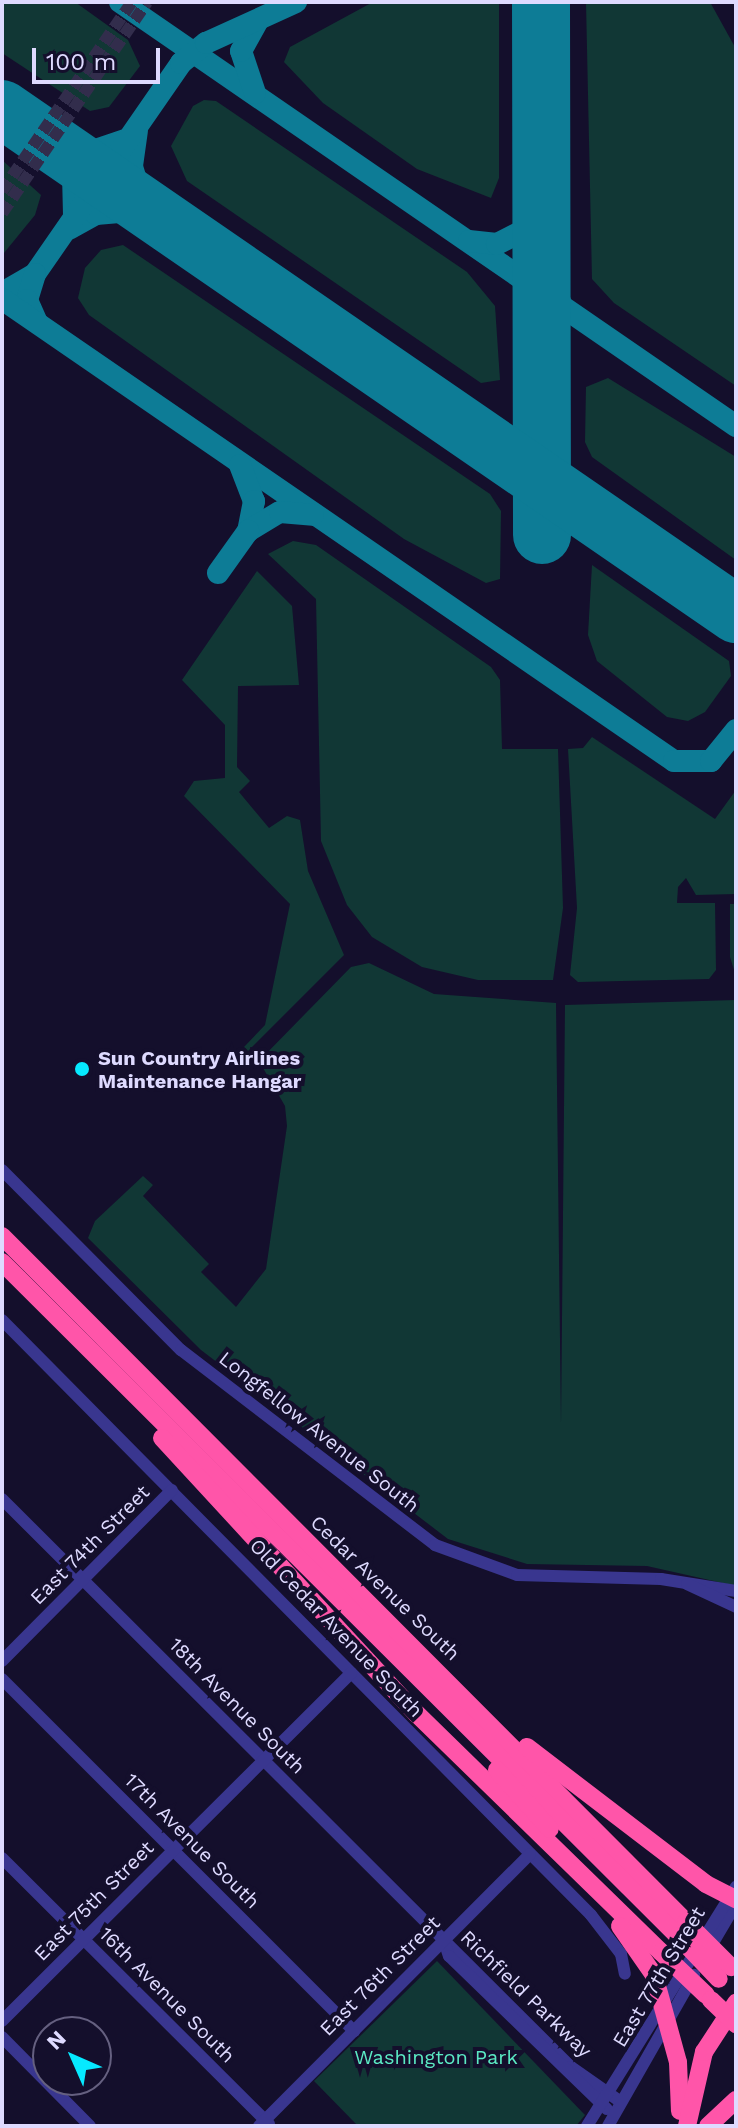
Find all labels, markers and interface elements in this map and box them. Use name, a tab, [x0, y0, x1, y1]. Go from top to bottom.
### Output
scale bar	[36, 32, 164, 82]
text: 100 m	[46, 48, 116, 76]
place label: Sun Country Airlines Maintenance Hangar	[98, 1046, 301, 1093]
marker: Sun Country Airlines Maintenance Hangar	[73, 1060, 91, 1078]
street label: Longfellow Avenue South	[214, 1346, 424, 1518]
street label: East 74th Street	[25, 1480, 155, 1610]
street label: Cedar Avenue South	[305, 1510, 465, 1666]
street label: Old Cedar Avenue South	[244, 1533, 428, 1723]
street label: 18th Avenue South	[164, 1633, 310, 1779]
street label: 17th Avenue South	[119, 1768, 265, 1914]
street label: East 75th Street	[29, 1836, 159, 1966]
street label: East 77th Street	[608, 1902, 710, 2052]
street label: East 76th Street	[315, 1911, 445, 2041]
street label: 16th Avenue South	[94, 1922, 240, 2068]
street label: Richfield Parkway	[456, 1925, 596, 2063]
north arrow	[32, 2016, 112, 2096]
text: N	[41, 2025, 71, 2055]
park label: Washington Park	[354, 2045, 518, 2069]

